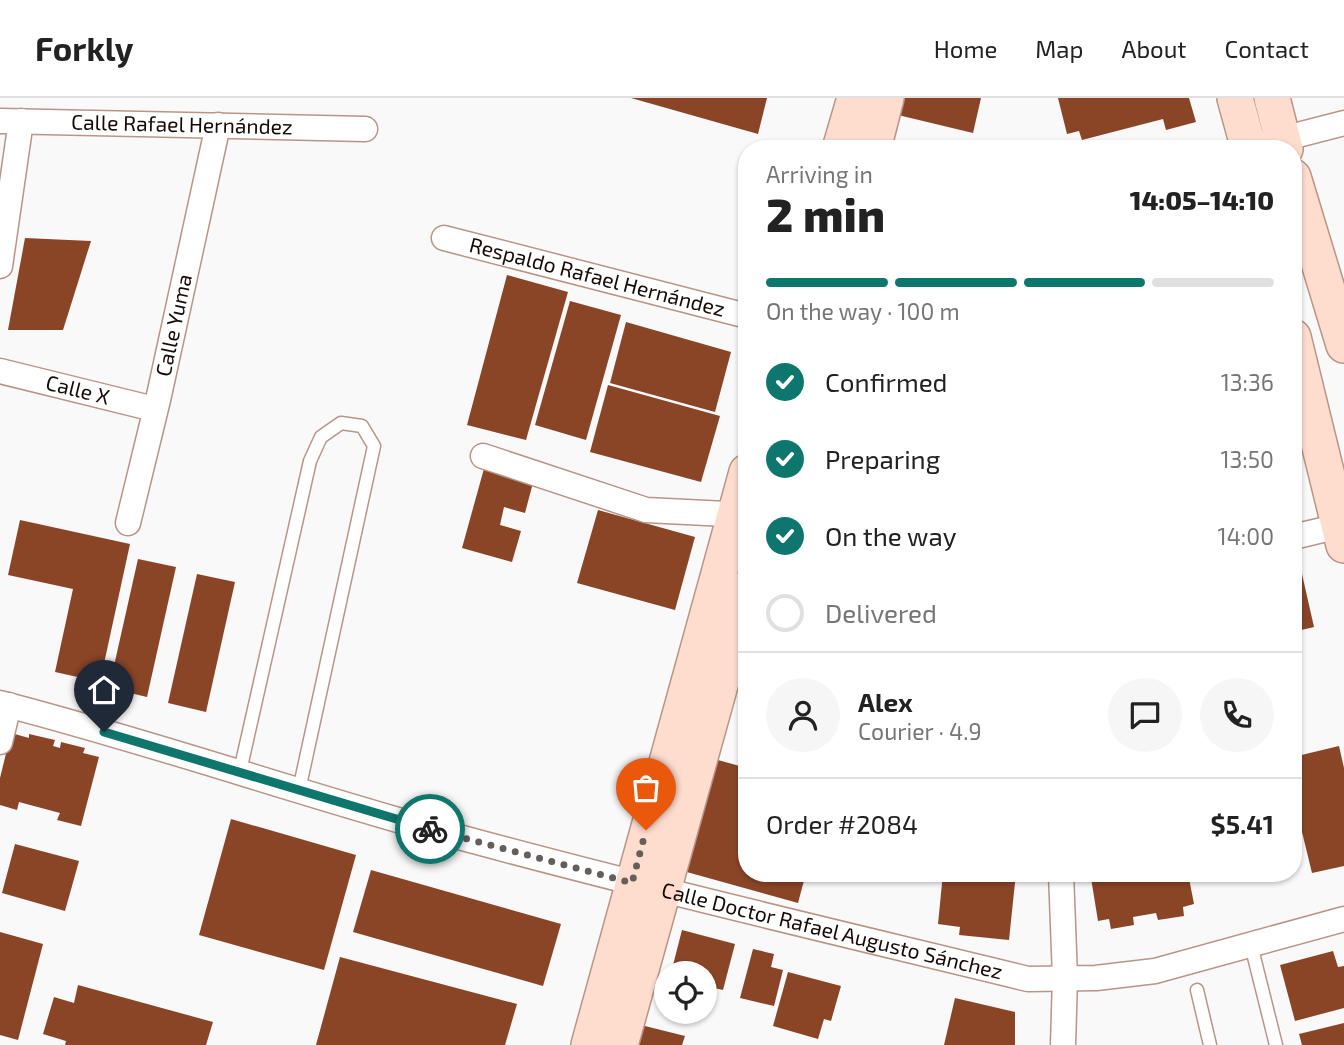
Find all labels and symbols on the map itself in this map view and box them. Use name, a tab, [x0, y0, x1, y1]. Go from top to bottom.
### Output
street label: Calle Rafael Hernández	[71, 109, 293, 138]
street label: Respaldo Rafael Hernández	[467, 231, 728, 321]
street label: Calle Yuma	[150, 272, 196, 379]
street label: Calle X	[44, 369, 113, 409]
pin	[74, 660, 134, 732]
pin	[616, 758, 676, 830]
courier	[395, 794, 465, 864]
street label: Calle Doctor Rafael Augusto Sánchez	[659, 876, 1005, 983]

